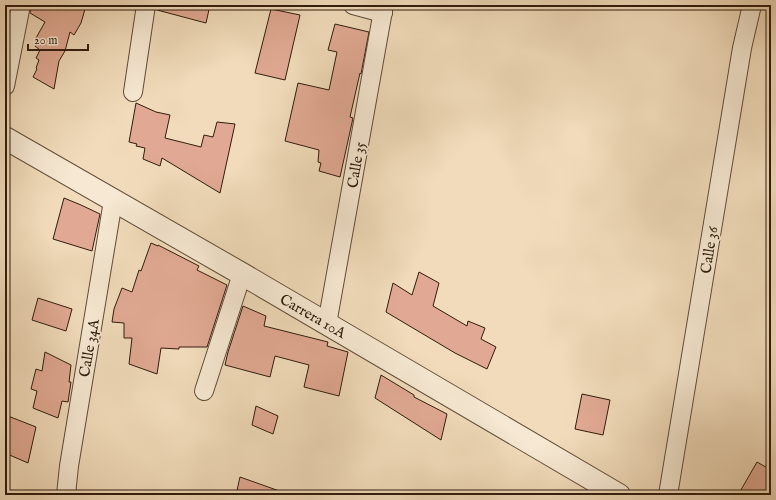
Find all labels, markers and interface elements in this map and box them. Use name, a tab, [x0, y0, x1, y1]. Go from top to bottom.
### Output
scale bar	[28, 26, 88, 52]
text: 20 m	[34, 33, 57, 48]
street label: Calle 35	[343, 140, 370, 190]
street label: Calle 36	[696, 225, 723, 275]
street label: Carrera 10A	[276, 290, 350, 343]
street label: Calle 34A	[75, 317, 104, 379]

